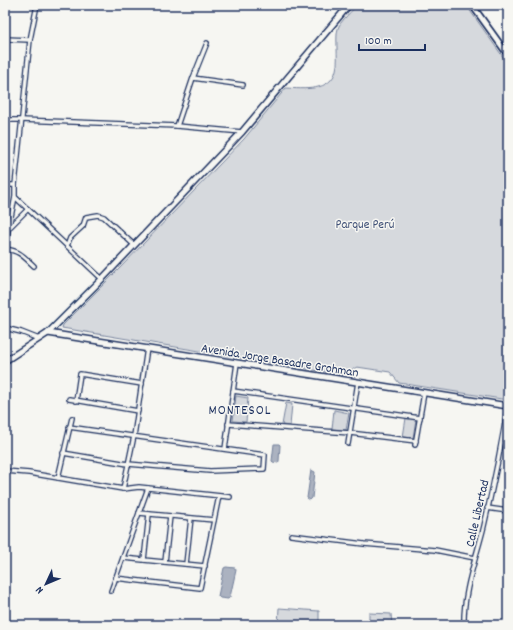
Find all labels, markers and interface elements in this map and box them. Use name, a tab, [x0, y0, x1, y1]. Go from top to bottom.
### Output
scale bar	[359, 26, 425, 52]
text: 100 m	[365, 33, 392, 50]
park label: Parque Perú	[336, 216, 394, 235]
street label: Avenida Jorge Basadre Grohman	[200, 340, 360, 383]
district label: MONTESOL	[208, 401, 272, 421]
street label: Calle Libertad	[462, 478, 495, 549]
north arrow	[26, 564, 66, 604]
text: N	[32, 582, 48, 597]

